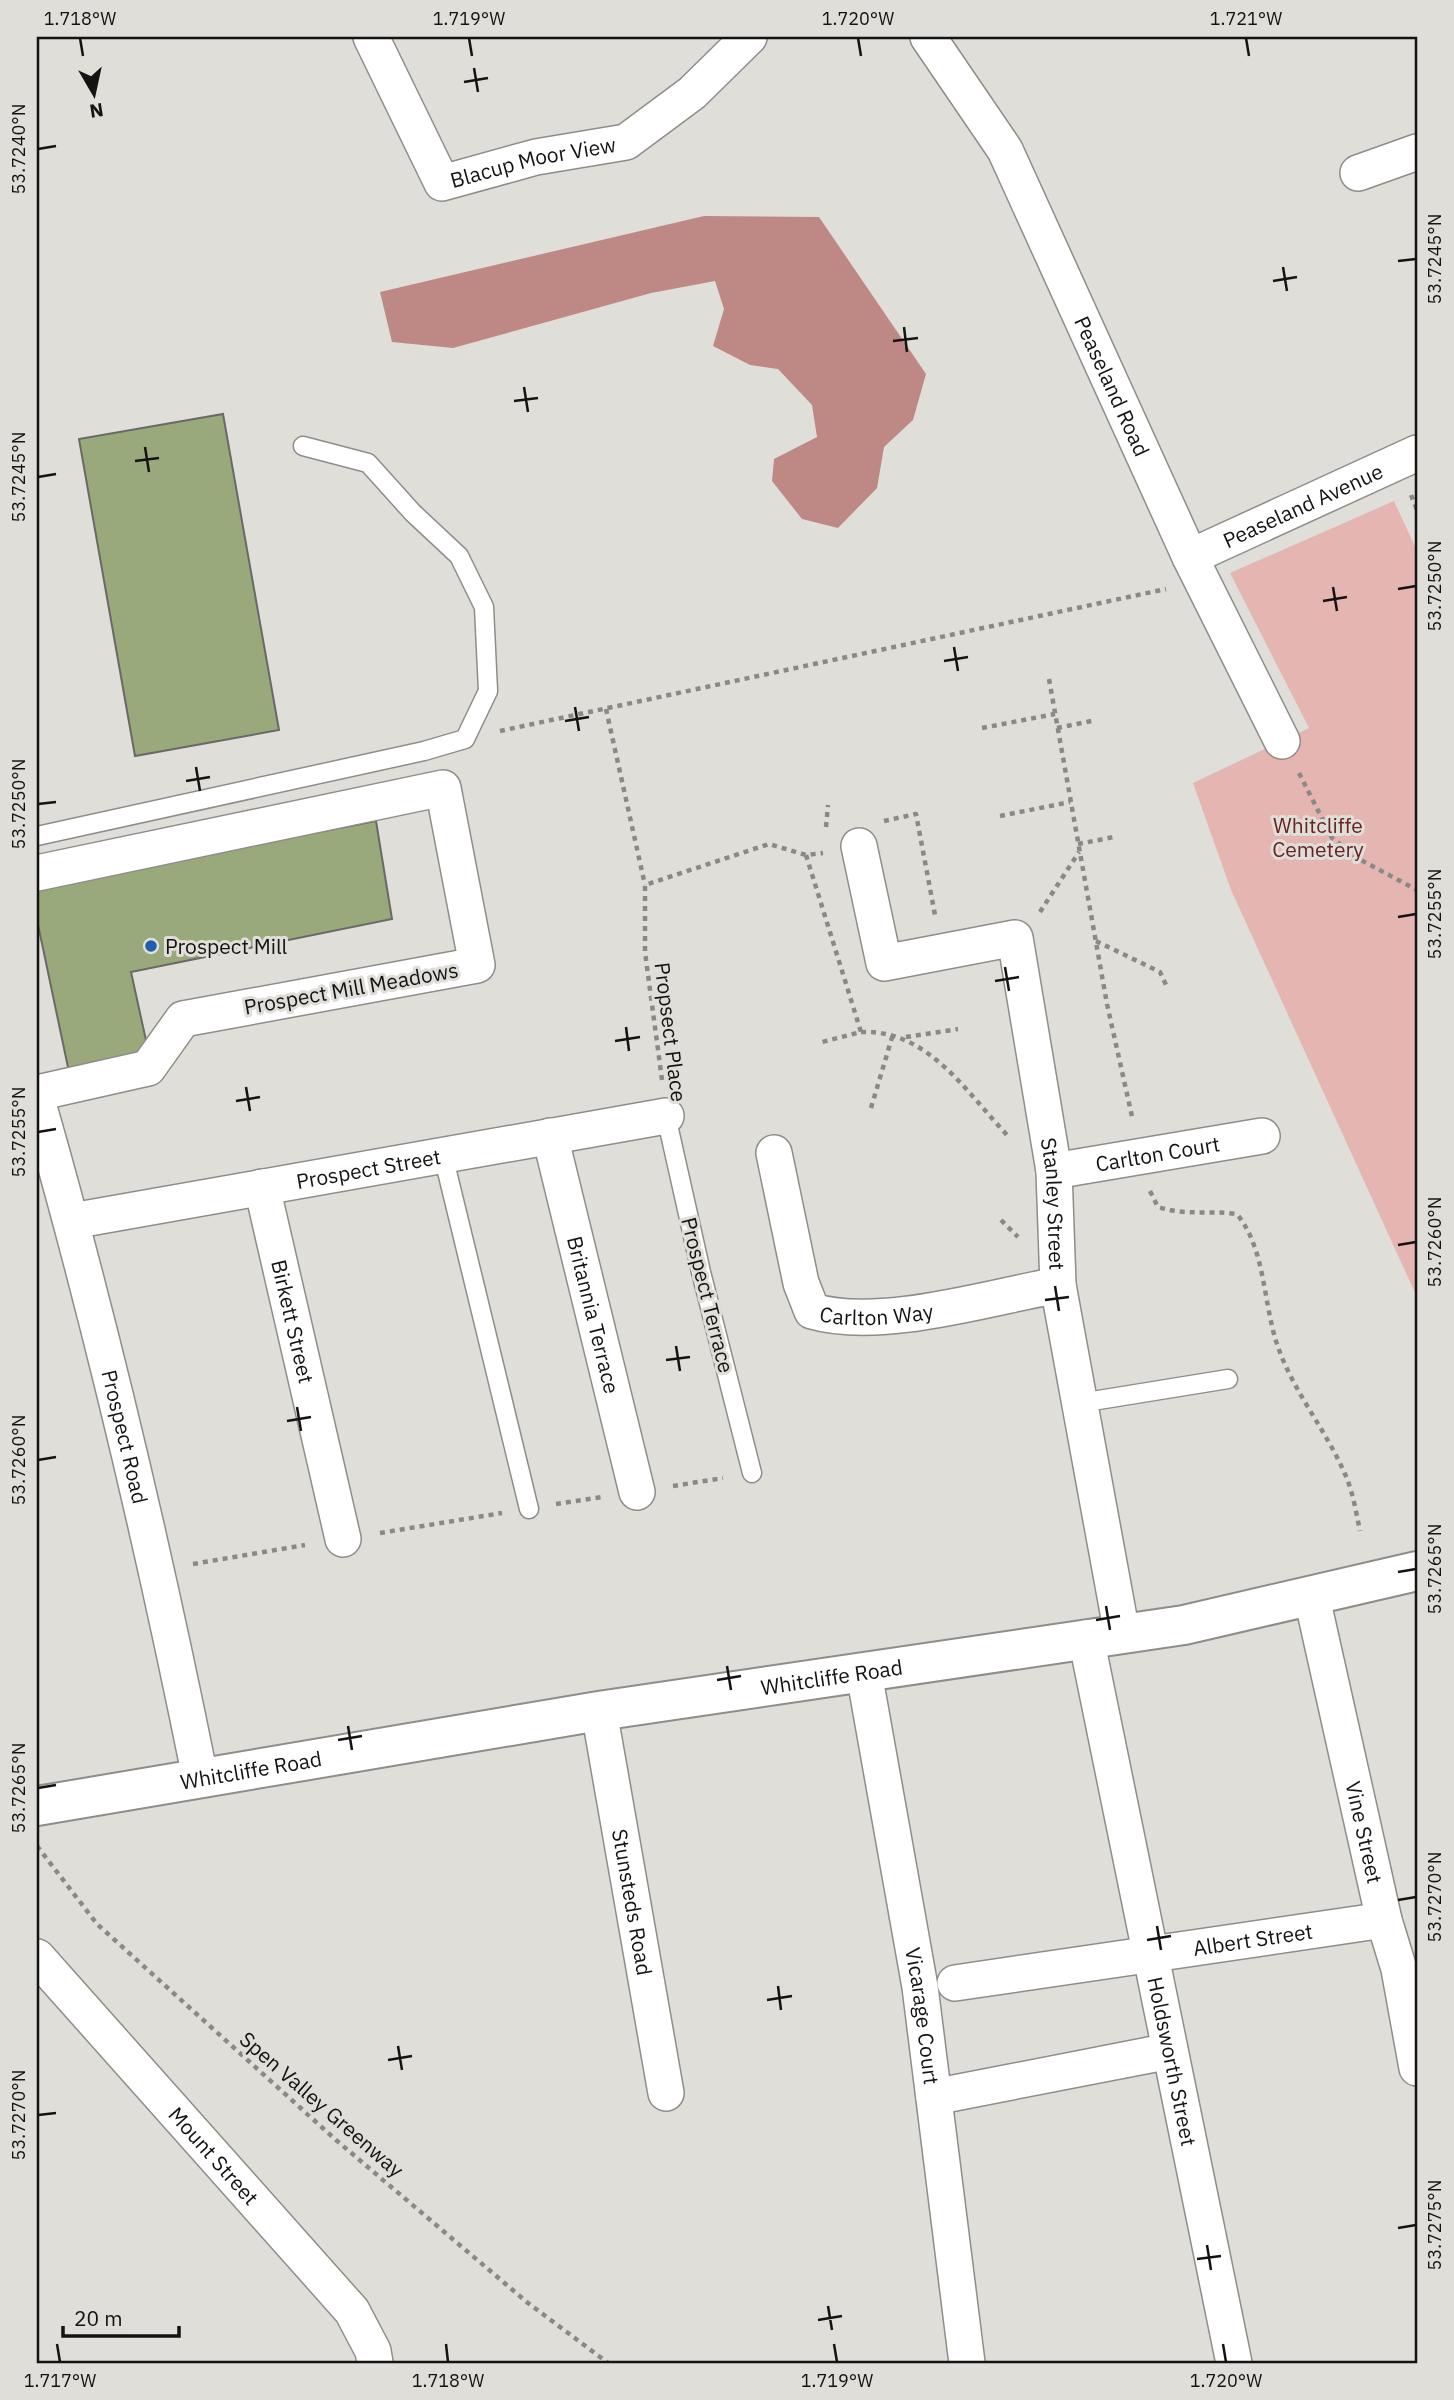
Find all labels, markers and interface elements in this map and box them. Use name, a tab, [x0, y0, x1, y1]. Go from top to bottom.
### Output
text: 1.718°W	[44, 7, 116, 30]
text: 1.719°W	[433, 7, 505, 30]
text: 1.720°W	[822, 7, 894, 30]
text: 1.721°W	[1210, 7, 1282, 30]
north arrow	[60, 60, 130, 130]
text: N	[88, 98, 105, 124]
text: 53.7240°N	[7, 104, 30, 194]
street label: Blacup Moor View	[447, 130, 618, 194]
text: 53.7245°N	[1423, 214, 1446, 304]
street label: Peaseland Road	[1068, 311, 1156, 461]
text: 53.7245°N	[7, 432, 30, 522]
street label: Peaseland Avenue	[1218, 457, 1387, 554]
text: 53.7250°N	[1423, 541, 1446, 631]
text: 53.7250°N	[7, 759, 30, 849]
park label: Whitcliffe Cemetery	[1272, 811, 1364, 863]
text: 53.7255°N	[1423, 869, 1446, 959]
place label: Prospect Mill	[165, 932, 288, 960]
marker: Prospect Mill	[143, 938, 159, 954]
street label: Prospect Mill Meadows	[242, 955, 460, 1021]
street label: Propsect Place	[649, 961, 693, 1103]
text: 53.7255°N	[7, 1087, 30, 1177]
street label: Carlton Court	[1093, 1129, 1222, 1178]
street label: Stanley Street	[1035, 1135, 1071, 1271]
street label: Prospect Street	[294, 1142, 443, 1195]
text: 53.7260°N	[1423, 1197, 1446, 1287]
street label: Prospect Terrace	[675, 1214, 741, 1376]
street label: Britannia Terrace	[561, 1233, 626, 1396]
street label: Birkett Street	[265, 1257, 321, 1386]
street label: Carlton Way	[818, 1297, 936, 1331]
street label: Prospect Road	[95, 1367, 155, 1506]
text: 53.7260°N	[7, 1415, 30, 1505]
text: 53.7265°N	[1423, 1524, 1446, 1614]
street label: Whitcliffe Road	[759, 1653, 904, 1701]
text: 53.7265°N	[7, 1743, 30, 1833]
street label: Whitcliffe Road	[178, 1744, 324, 1796]
street label: Vine Street	[1339, 1778, 1389, 1886]
street label: Stunsteds Road	[606, 1827, 659, 1977]
text: 53.7270°N	[1423, 1852, 1446, 1942]
street label: Albert Street	[1191, 1917, 1315, 1962]
street label: Vicarage Court	[899, 1945, 946, 2086]
street label: Holdsworth Street	[1141, 1974, 1203, 2148]
street label: Spen Valley Greenway	[234, 2025, 410, 2183]
text: 53.7270°N	[7, 2070, 30, 2160]
street label: Mount Street	[163, 2101, 265, 2211]
text: 53.7275°N	[1423, 2180, 1446, 2270]
scale bar	[63, 2295, 178, 2339]
text: 20 m	[74, 2304, 123, 2332]
text: 1.717°W	[24, 2369, 96, 2392]
text: 1.718°W	[412, 2369, 484, 2392]
text: 1.719°W	[801, 2369, 873, 2392]
text: 1.720°W	[1190, 2369, 1262, 2392]

